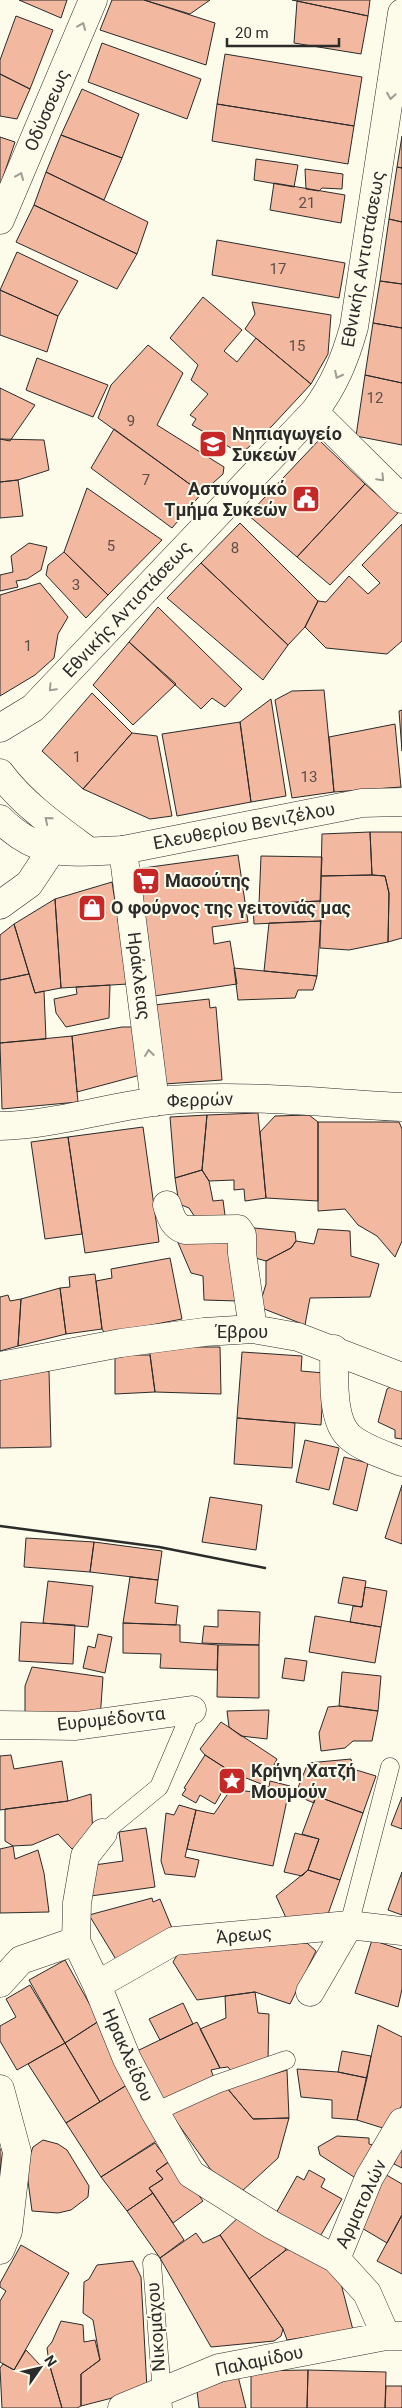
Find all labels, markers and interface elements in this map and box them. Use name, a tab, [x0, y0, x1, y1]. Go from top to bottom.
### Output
scale bar	[227, 15, 340, 47]
one-way arrow	[76, 22, 87, 31]
text: 20 m	[235, 24, 269, 42]
street label: Οδύσσεως	[20, 66, 73, 154]
one-way arrow	[386, 91, 396, 100]
street label: Εθνικής Αντιστάσεως	[337, 169, 388, 349]
one-way arrow	[14, 172, 24, 180]
house number: 21	[299, 194, 315, 212]
house number: 17	[270, 260, 286, 278]
house number: 15	[289, 337, 305, 355]
one-way arrow	[334, 369, 344, 378]
house number: 12	[367, 389, 383, 407]
house number: 9	[127, 412, 135, 430]
place label: Νηπιαγωγείο Συκεών	[232, 423, 342, 465]
school or university icon: Νηπιαγωγείο Συκεών	[198, 429, 228, 459]
house number: 7	[142, 471, 150, 489]
one-way arrow	[375, 473, 384, 482]
place label: Αστυνομικό Τμήμα Συκεών	[164, 478, 287, 520]
public building icon: Αστυνομικό Τμήμα Συκεών	[291, 484, 321, 514]
street label: Εθνικής Αντιστάσεως	[58, 536, 195, 681]
house number: 5	[107, 537, 115, 555]
house number: 8	[231, 539, 239, 557]
house number: 3	[72, 576, 80, 594]
house number: 1	[24, 637, 32, 655]
one-way arrow	[49, 682, 58, 691]
house number: 1	[73, 748, 81, 766]
house number: 13	[301, 768, 317, 786]
street label: Ελευθερίου Βενιζέλου	[151, 798, 337, 853]
one-way arrow	[45, 816, 54, 825]
supermarket icon: Μασούτης	[131, 866, 161, 896]
place label: Μασούτης	[165, 870, 250, 891]
shop icon: Ο φούρνος της γειτονιάς μας	[77, 893, 107, 923]
place label: Ο φούρνος της γειτονιάς μας	[111, 897, 351, 918]
street label: Ηράκλειας	[124, 931, 155, 1021]
one-way arrow	[144, 1049, 154, 1058]
street label: Φερρών	[166, 1088, 234, 1111]
street label: Έβρου	[214, 1321, 268, 1342]
street label: Ευρυμέδοντα	[56, 1702, 167, 1735]
place label: Κρήνη Χατζή Μουμούν	[251, 1760, 356, 1802]
place icon: Κρήνη Χατζή Μουμούν	[217, 1766, 247, 1796]
street label: Άρεως	[215, 1922, 273, 1947]
street label: Ηρακλείδου	[99, 2005, 158, 2104]
street label: Αρματολών	[331, 2156, 390, 2251]
street label: Νικομάχου	[142, 2282, 169, 2372]
street label: Παλαμίδου	[213, 2341, 305, 2380]
north arrow	[15, 2343, 65, 2393]
text: N	[41, 2352, 60, 2369]

